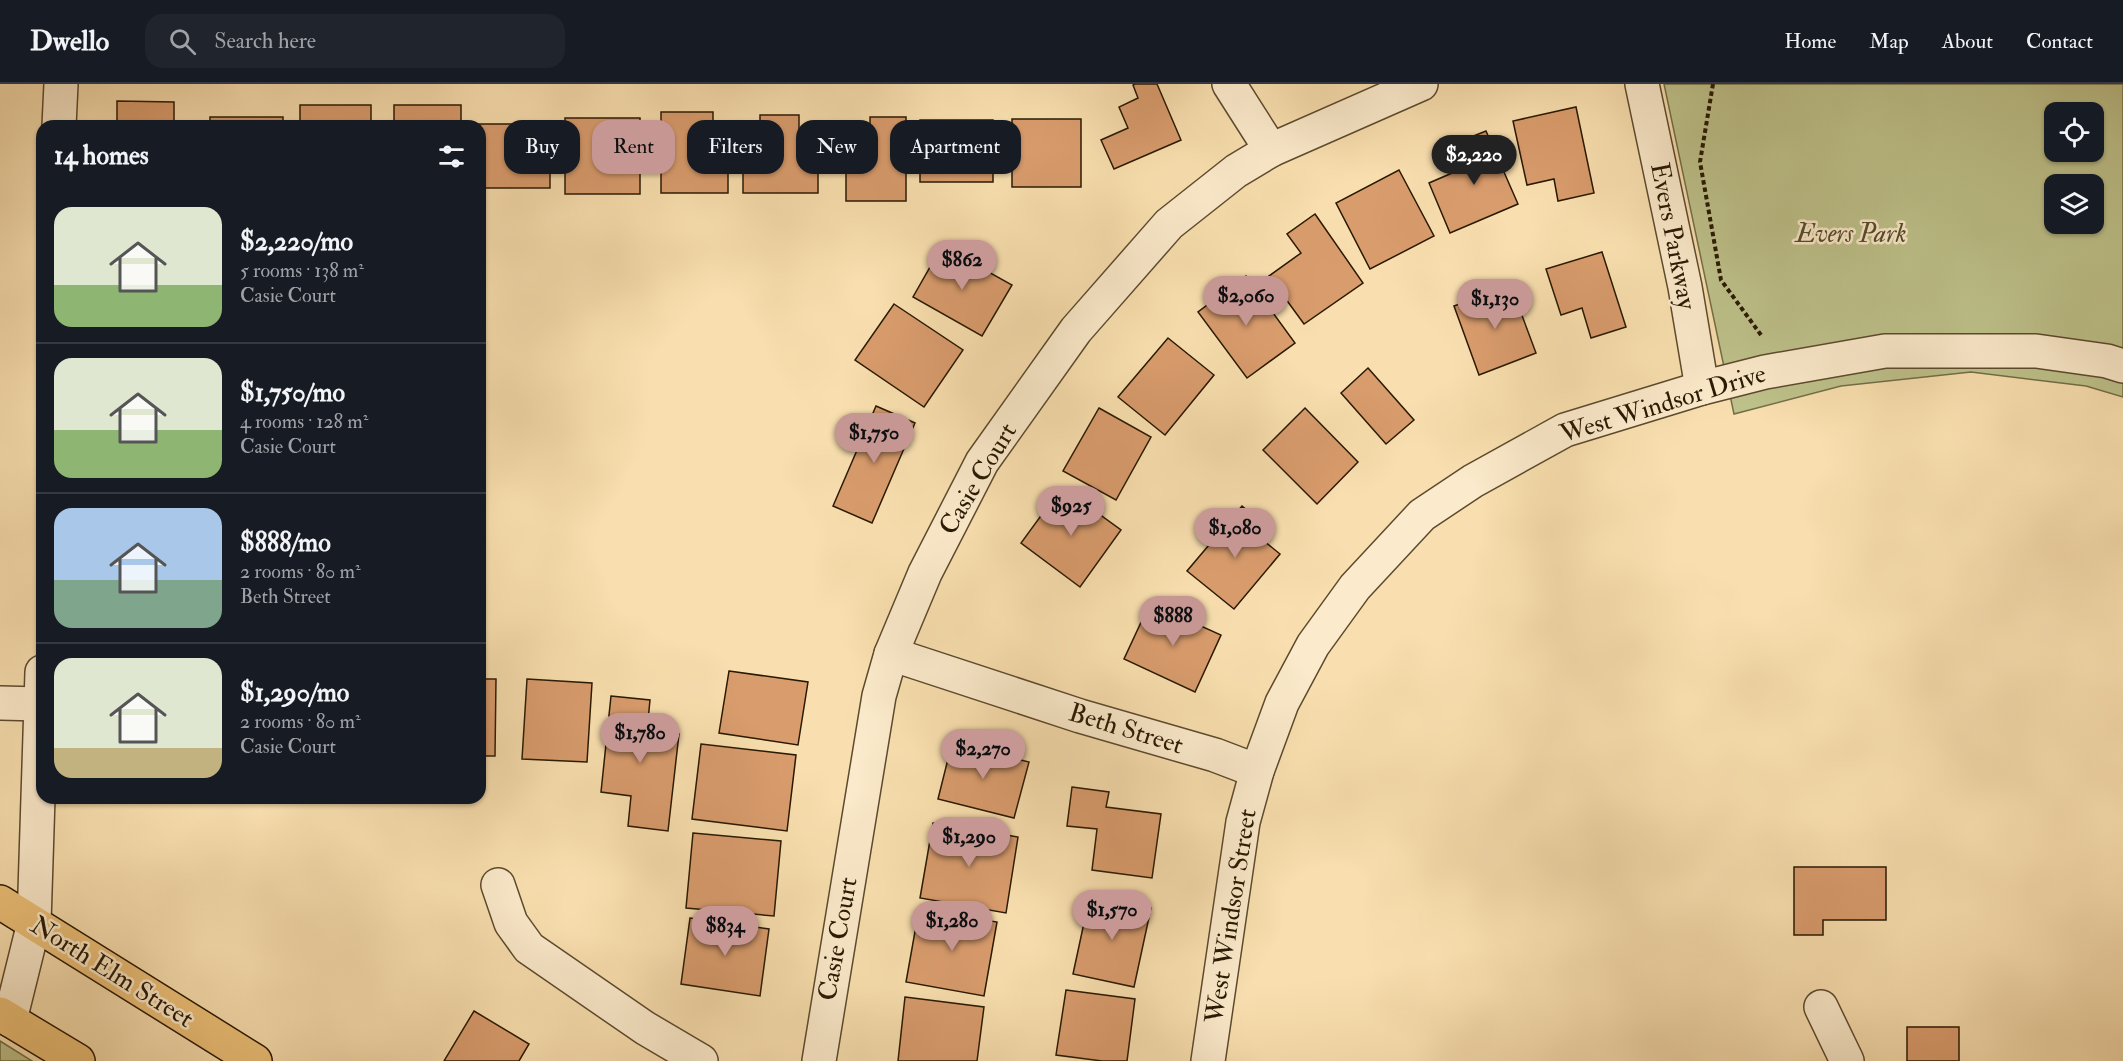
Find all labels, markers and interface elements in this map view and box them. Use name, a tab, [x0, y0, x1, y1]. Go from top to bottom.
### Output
search box	[145, 14, 565, 68]
text: Dwello	[30, 24, 109, 59]
icon: search	[166, 25, 199, 58]
text: Search here	[214, 27, 316, 55]
text: Home	[1784, 28, 1836, 55]
text: Map	[1869, 28, 1909, 55]
text: About	[1942, 28, 1993, 55]
text: Contact	[2026, 28, 2093, 55]
map controls	[2044, 102, 2104, 234]
button: locate	[2044, 102, 2104, 162]
chip: Buy	[504, 120, 580, 174]
chip: Rent	[592, 120, 675, 174]
chip: Filters	[687, 120, 784, 174]
chip: New	[796, 120, 878, 174]
chip: Apartment	[890, 120, 1021, 174]
pin: $2,220	[1425, 135, 1523, 186]
text: 14 homes	[54, 140, 149, 172]
icon: filters	[435, 140, 468, 173]
text: $2,220	[1446, 142, 1502, 167]
street label: Evers Parkway	[1643, 160, 1703, 313]
button: layers	[2044, 174, 2104, 234]
park label: Evers Park	[1793, 218, 1907, 250]
text: $2,220/mo	[240, 226, 353, 258]
icon: home	[102, 231, 174, 303]
pin: $862	[926, 240, 998, 291]
text: $862	[942, 247, 982, 272]
text: 5 rooms · 138 m²	[240, 258, 364, 283]
pin: $2,060	[1197, 276, 1295, 327]
pin: $1,130	[1446, 279, 1544, 330]
text: Casie Court	[240, 283, 336, 308]
text: $2,060	[1218, 283, 1274, 308]
text: $1,130	[1471, 286, 1519, 311]
street label: West Windsor Drive	[1555, 357, 1770, 451]
text: $1,750/mo	[240, 377, 345, 409]
icon: home	[102, 382, 174, 454]
text: 4 rooms · 128 m²	[240, 409, 368, 434]
pin: $1,750	[825, 413, 923, 464]
street label: Casie Court	[932, 417, 1024, 541]
text: $1,750	[849, 420, 899, 445]
text: Casie Court	[240, 434, 336, 459]
pin: $925	[1035, 486, 1107, 537]
text: $925	[1051, 493, 1091, 518]
pin: $1,080	[1186, 508, 1284, 559]
text: $1,080	[1208, 515, 1262, 540]
text: $888/mo	[240, 527, 331, 559]
icon: home	[102, 532, 174, 604]
text: 2 rooms · 80 m²	[240, 559, 361, 584]
text: Beth Street	[240, 584, 331, 609]
pin: $888	[1137, 596, 1209, 647]
text: $888	[1153, 603, 1193, 628]
text: $1,290/mo	[240, 677, 349, 709]
icon: home	[102, 682, 174, 754]
street label: Beth Street	[1065, 696, 1187, 762]
text: 2 rooms · 80 m²	[240, 709, 361, 734]
pin: $1,780	[591, 713, 689, 764]
text: $1,780	[614, 720, 666, 745]
pin: $2,270	[934, 729, 1032, 780]
text: Casie Court	[240, 734, 336, 759]
text: $2,270	[955, 736, 1011, 761]
street label: West Windsor Street	[1198, 807, 1264, 1026]
pin: $1,290	[920, 817, 1018, 868]
text: $1,290	[942, 824, 996, 849]
street label: Casie Court	[811, 875, 865, 1003]
pin: $1,570	[1063, 890, 1161, 941]
text: $1,570	[1086, 897, 1138, 922]
pin: $1,280	[903, 901, 1001, 952]
pin: $834	[689, 906, 761, 957]
text: $1,280	[926, 908, 979, 933]
street label: North Elm Street	[25, 909, 199, 1035]
text: $834	[705, 913, 745, 938]

